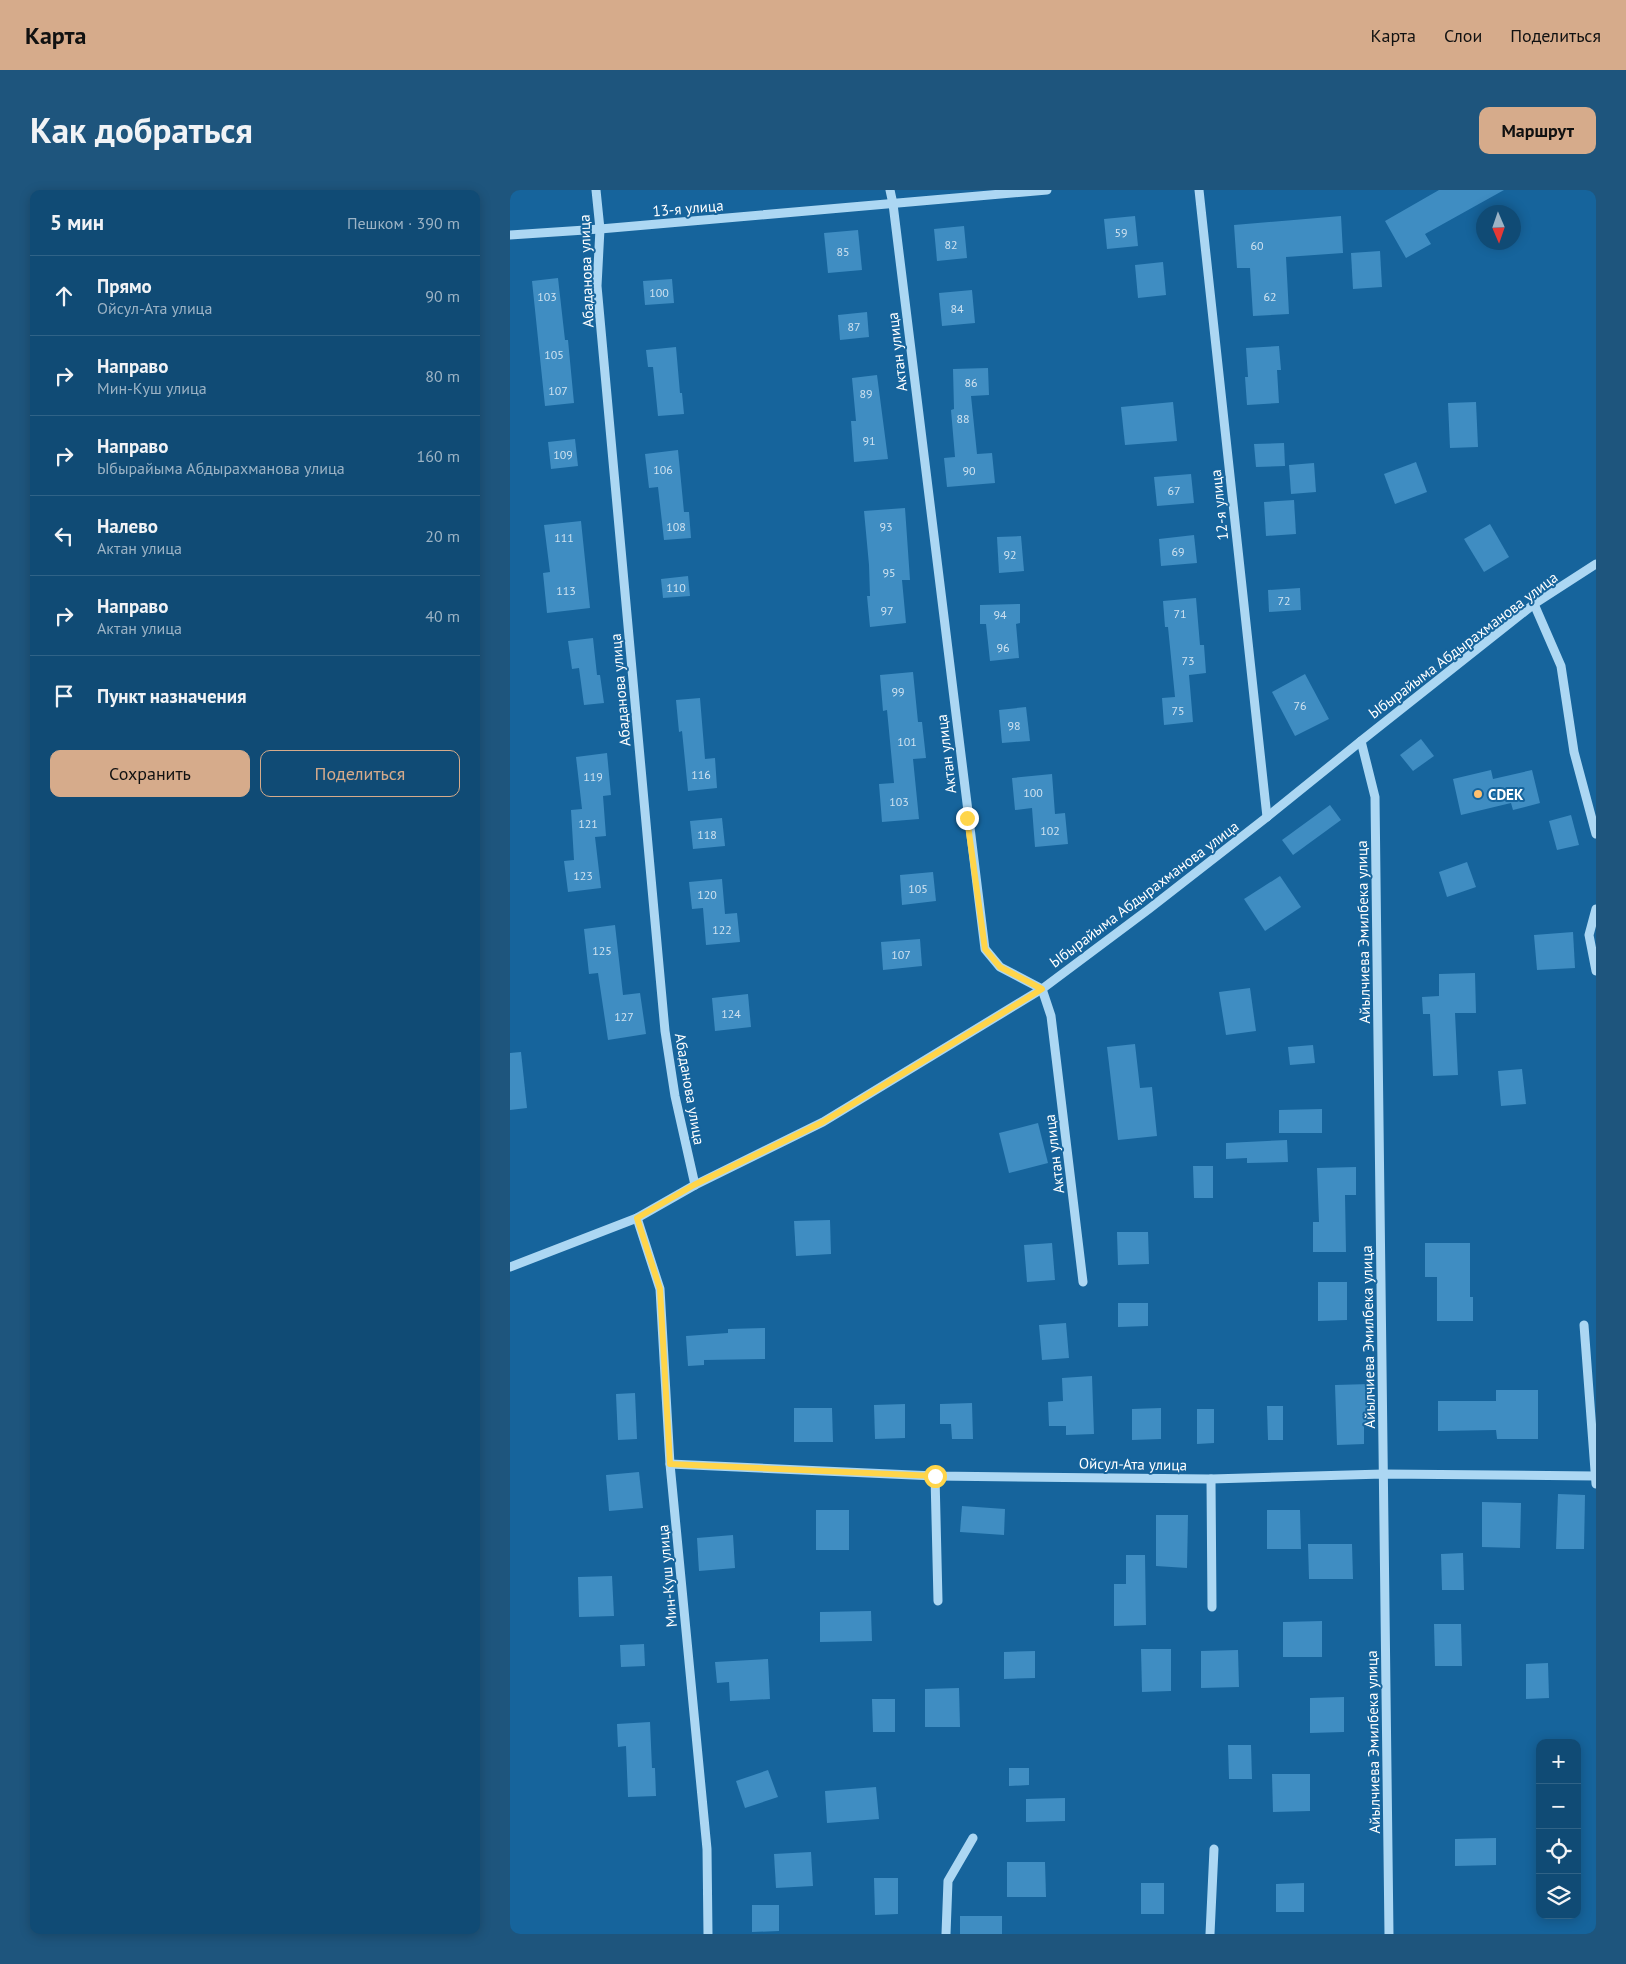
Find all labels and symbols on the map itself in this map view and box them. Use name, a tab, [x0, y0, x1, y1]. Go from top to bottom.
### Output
street label: 13-я улица	[652, 195, 724, 221]
north arrow	[1476, 205, 1521, 250]
street label: Абаданова улица	[575, 214, 597, 328]
house number: 59	[1114, 225, 1128, 240]
house number: 82	[944, 237, 958, 252]
house number: 60	[1250, 238, 1264, 253]
house number: 85	[836, 244, 850, 259]
house number: 100	[649, 285, 669, 300]
house number: 103	[537, 289, 557, 304]
house number: 62	[1263, 289, 1277, 304]
house number: 84	[950, 301, 964, 316]
street label: Актан улица	[883, 311, 911, 393]
house number: 87	[847, 319, 861, 334]
house number: 105	[544, 347, 564, 362]
house number: 86	[964, 375, 978, 390]
house number: 107	[548, 383, 568, 398]
house number: 89	[859, 386, 873, 401]
house number: 88	[956, 411, 970, 426]
house number: 91	[862, 433, 876, 448]
house number: 109	[553, 447, 573, 462]
house number: 106	[653, 462, 673, 477]
house number: 90	[962, 463, 976, 478]
street label: 12-я улица	[1206, 469, 1232, 541]
house number: 67	[1167, 483, 1181, 498]
house number: 108	[666, 519, 686, 534]
house number: 93	[879, 519, 893, 534]
house number: 111	[554, 530, 574, 545]
house number: 69	[1171, 544, 1185, 559]
house number: 92	[1003, 547, 1017, 562]
house number: 95	[882, 565, 896, 580]
street label: Ыбырайыма Абдырахманова улица	[1365, 568, 1561, 722]
house number: 110	[666, 580, 686, 595]
house number: 113	[556, 583, 576, 598]
house number: 72	[1277, 593, 1291, 608]
house number: 97	[880, 603, 894, 618]
house number: 71	[1173, 606, 1187, 621]
house number: 94	[993, 607, 1007, 622]
street label: Абаданова улица	[606, 633, 634, 747]
house number: 96	[996, 640, 1010, 655]
house number: 73	[1181, 653, 1195, 668]
house number: 99	[891, 684, 905, 699]
house number: 76	[1293, 698, 1307, 713]
house number: 75	[1171, 703, 1185, 718]
street label: Актан улица	[932, 713, 960, 795]
house number: 98	[1007, 718, 1021, 733]
house number: 101	[897, 734, 917, 749]
house number: 116	[691, 767, 711, 782]
house number: 119	[583, 769, 603, 784]
house number: 100	[1023, 785, 1043, 800]
place label: CDEK	[1488, 785, 1524, 804]
marker: CDEK	[1472, 788, 1484, 800]
house number: 103	[889, 794, 909, 809]
route end	[956, 807, 979, 830]
house number: 121	[578, 816, 598, 831]
street label: Ыбырайыма Абдырахманова улица	[1046, 817, 1242, 971]
house number: 102	[1040, 823, 1060, 838]
house number: 118	[697, 827, 717, 842]
street label: Айылчиева Эмилбека улица	[1352, 840, 1374, 1024]
house number: 123	[573, 868, 593, 883]
house number: 105	[908, 881, 928, 896]
house number: 120	[697, 887, 717, 902]
house number: 122	[712, 922, 732, 937]
house number: 125	[592, 943, 612, 958]
house number: 107	[891, 947, 911, 962]
house number: 124	[721, 1006, 741, 1021]
house number: 127	[614, 1009, 634, 1024]
street label: Абаданова улица	[671, 1032, 709, 1146]
street label: Актан улица	[1040, 1113, 1068, 1195]
street label: Айылчиева Эмилбека улица	[1357, 1245, 1379, 1429]
street label: Ойсул-Ата улица	[1079, 1454, 1187, 1474]
route start	[924, 1465, 947, 1488]
street label: Мин-Куш улица	[653, 1524, 681, 1628]
street label: Айылчиева Эмилбека улица	[1362, 1650, 1384, 1834]

